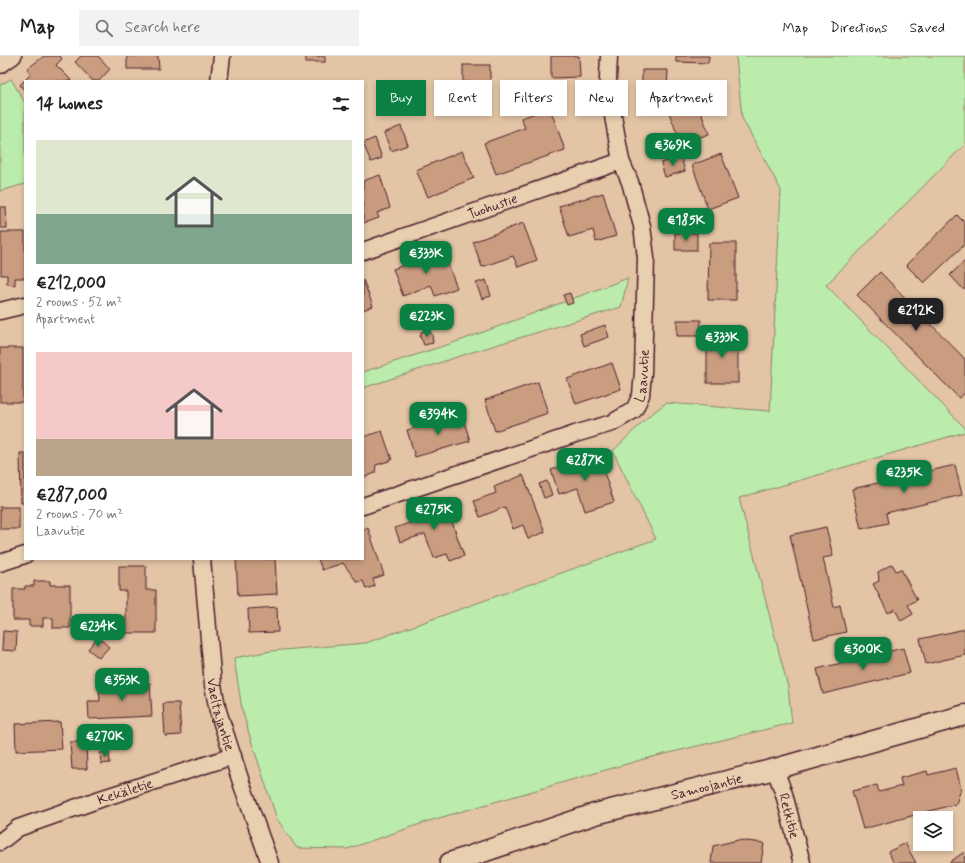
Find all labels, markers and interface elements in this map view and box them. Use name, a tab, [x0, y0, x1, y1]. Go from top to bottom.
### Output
search box	[79, 10, 359, 46]
text: Map	[20, 15, 55, 40]
icon: search	[93, 17, 115, 39]
text: Search here	[125, 18, 200, 38]
text: Map	[782, 19, 808, 37]
text: Directions	[830, 19, 888, 37]
text: Saved	[910, 19, 945, 37]
chip: Buy	[376, 80, 426, 116]
chip: Rent	[434, 80, 492, 116]
chip: Filters	[500, 80, 567, 116]
chip: New	[575, 80, 628, 116]
chip: Apartment	[636, 80, 727, 116]
text: 14 homes	[36, 93, 103, 115]
icon: filters	[330, 93, 352, 115]
pin: €369K	[645, 133, 701, 167]
text: €369K	[654, 137, 692, 154]
icon: home	[158, 166, 230, 238]
street label: Tuohustie	[465, 190, 520, 224]
pin: €185K	[658, 208, 714, 242]
text: €185K	[667, 212, 705, 229]
pin: €333K	[398, 241, 454, 275]
text: €333K	[409, 245, 443, 262]
text: €212,000	[36, 272, 106, 294]
text: 2 rooms · 52 m²	[36, 294, 122, 311]
pin: €212K	[888, 298, 944, 332]
text: €212K	[897, 302, 935, 319]
pin: €223K	[399, 304, 455, 338]
text: €223K	[409, 308, 445, 325]
text: Apartment	[36, 311, 95, 328]
pin: €333K	[694, 325, 750, 359]
text: €333K	[705, 329, 739, 346]
street label: Laavutie	[631, 349, 654, 406]
icon: home	[158, 378, 230, 450]
pin: €394K	[410, 402, 466, 436]
text: €394K	[419, 406, 458, 423]
pin: €287K	[557, 448, 613, 482]
text: €287K	[566, 452, 604, 469]
pin: €235K	[876, 460, 932, 494]
text: €235K	[886, 464, 922, 481]
text: €287,000	[36, 484, 107, 506]
pin: €275K	[406, 497, 462, 531]
text: €275K	[415, 501, 453, 518]
text: 2 rooms · 70 m²	[36, 506, 123, 523]
text: Laavutie	[36, 523, 85, 540]
pin: €234K	[70, 614, 126, 648]
text: €234K	[79, 618, 117, 635]
pin: €300K	[835, 637, 891, 671]
text: €300K	[844, 641, 882, 658]
pin: €353K	[94, 668, 150, 702]
text: €353K	[104, 672, 140, 689]
street label: Vaeltajantie	[202, 677, 238, 754]
pin: €270K	[77, 724, 133, 758]
text: €270K	[86, 728, 124, 745]
street label: Samoojantie	[669, 769, 745, 805]
street label: Kekäletie	[95, 774, 156, 809]
street label: Retkitie	[774, 791, 803, 841]
map controls	[913, 811, 953, 851]
button: layers	[913, 811, 953, 851]

